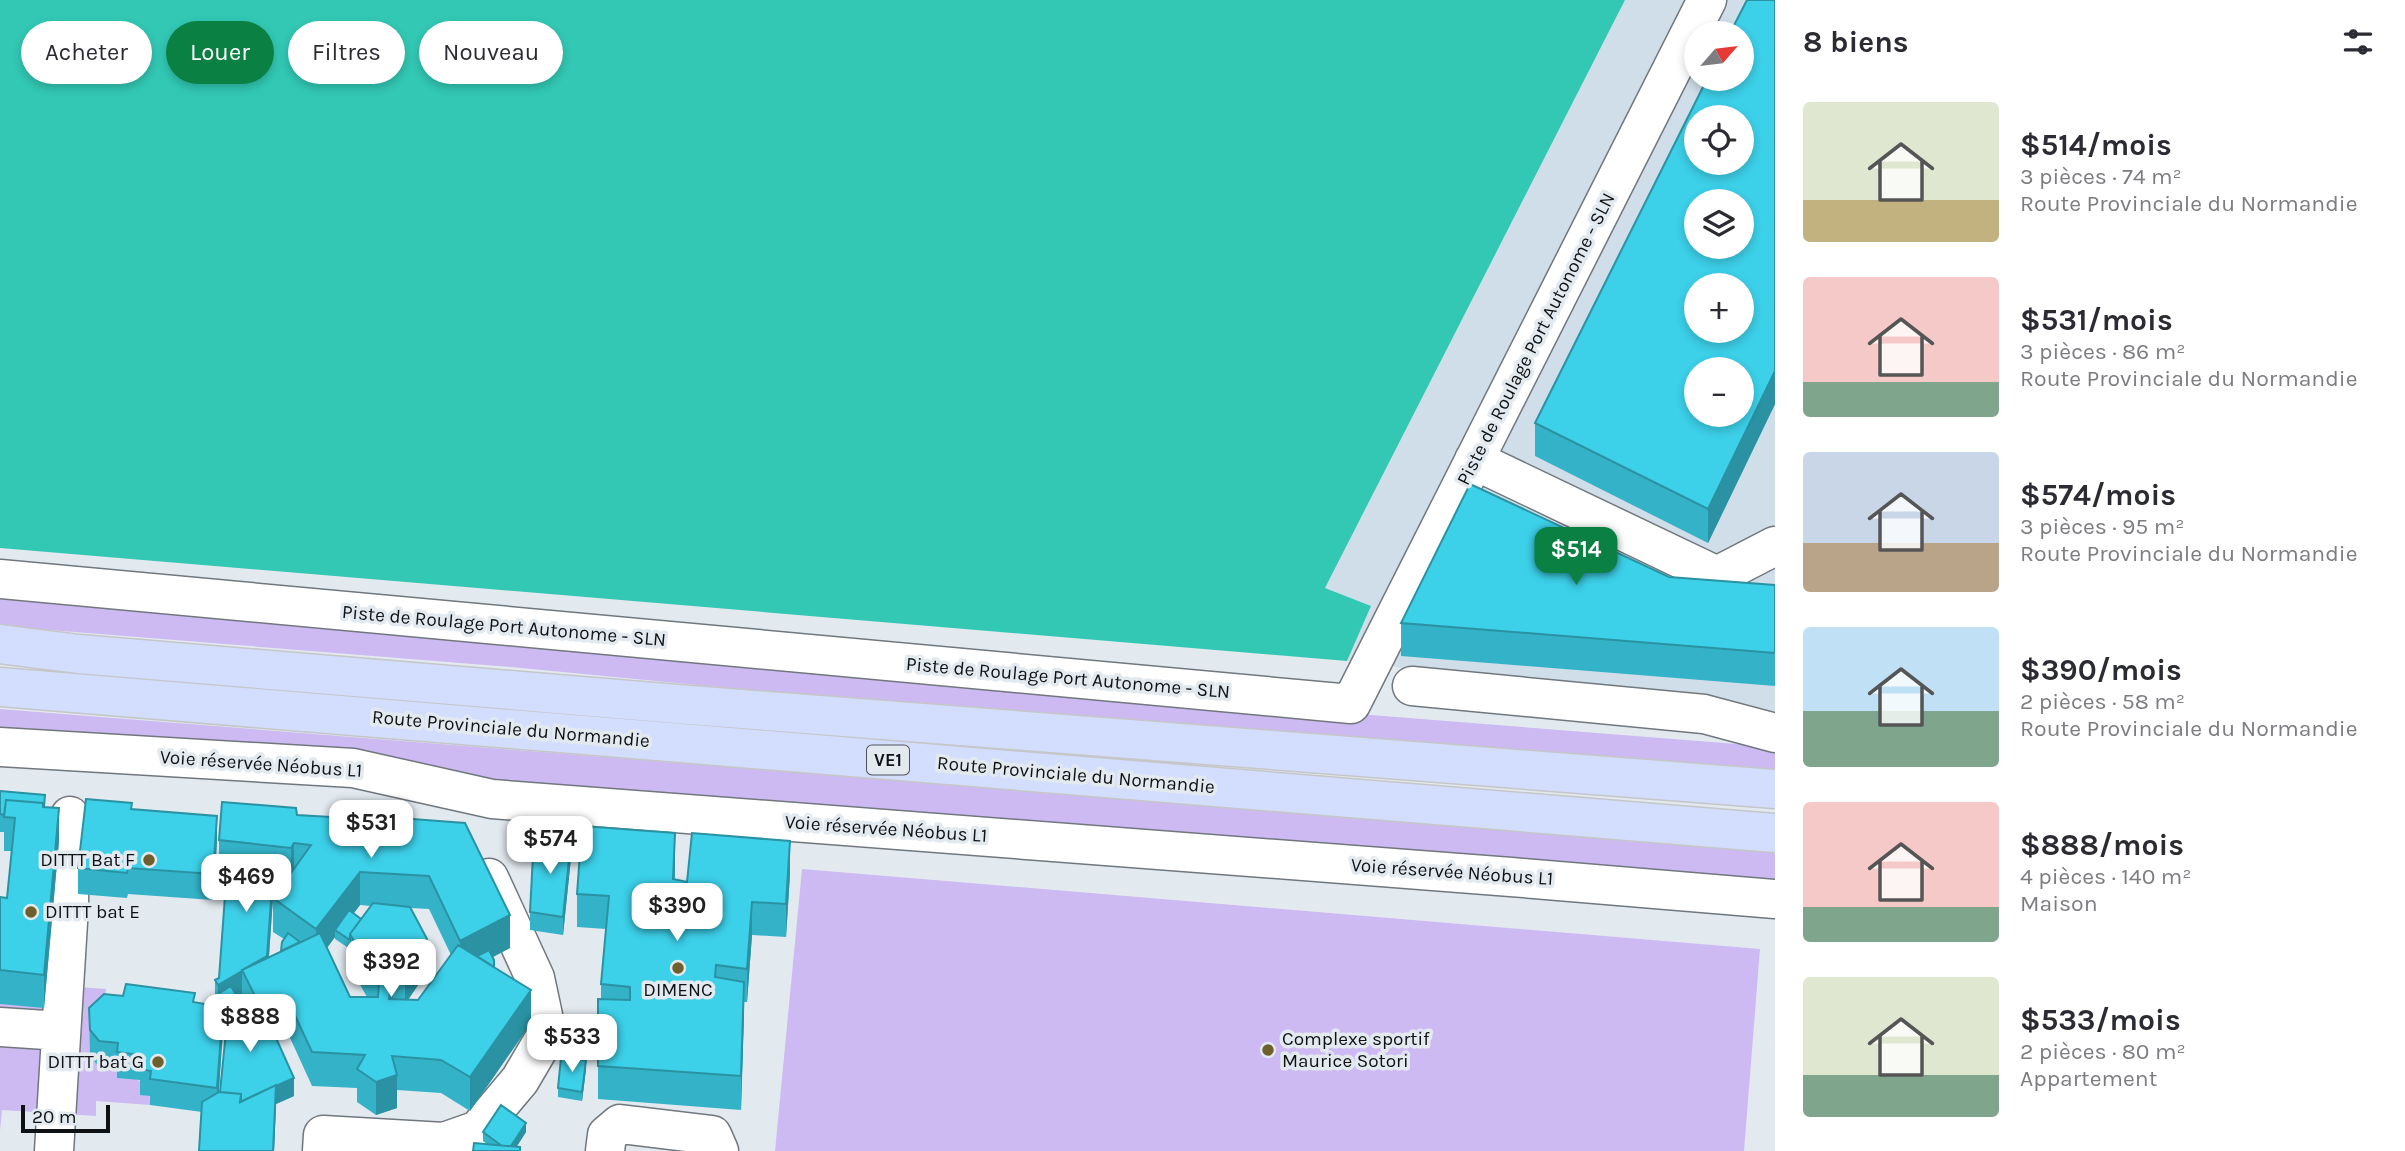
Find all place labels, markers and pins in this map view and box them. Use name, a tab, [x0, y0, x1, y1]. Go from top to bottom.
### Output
pin: $514	[1535, 528, 1617, 587]
pin: $531	[330, 800, 412, 860]
pin: $574	[509, 816, 591, 876]
place label: DITTT Bat F	[40, 849, 135, 871]
marker: DITTT Bat F	[141, 852, 157, 868]
pin: $469	[205, 855, 287, 914]
pin: $390	[636, 884, 718, 943]
place label: DITTT bat E	[45, 901, 140, 923]
marker: DITTT bat E	[23, 904, 39, 920]
pin: $392	[350, 940, 432, 999]
marker: DIMENC	[670, 960, 686, 976]
place label: DIMENC	[643, 979, 713, 1001]
pin: $888	[209, 995, 291, 1054]
pin: $533	[531, 1014, 613, 1074]
place label: Complexe sportif Maurice Sotori	[1282, 1028, 1430, 1072]
marker: Complexe sportif Maurice Sotori	[1260, 1042, 1276, 1058]
place label: DITTT bat G	[47, 1051, 144, 1073]
marker: DITTT bat G	[150, 1054, 166, 1070]

